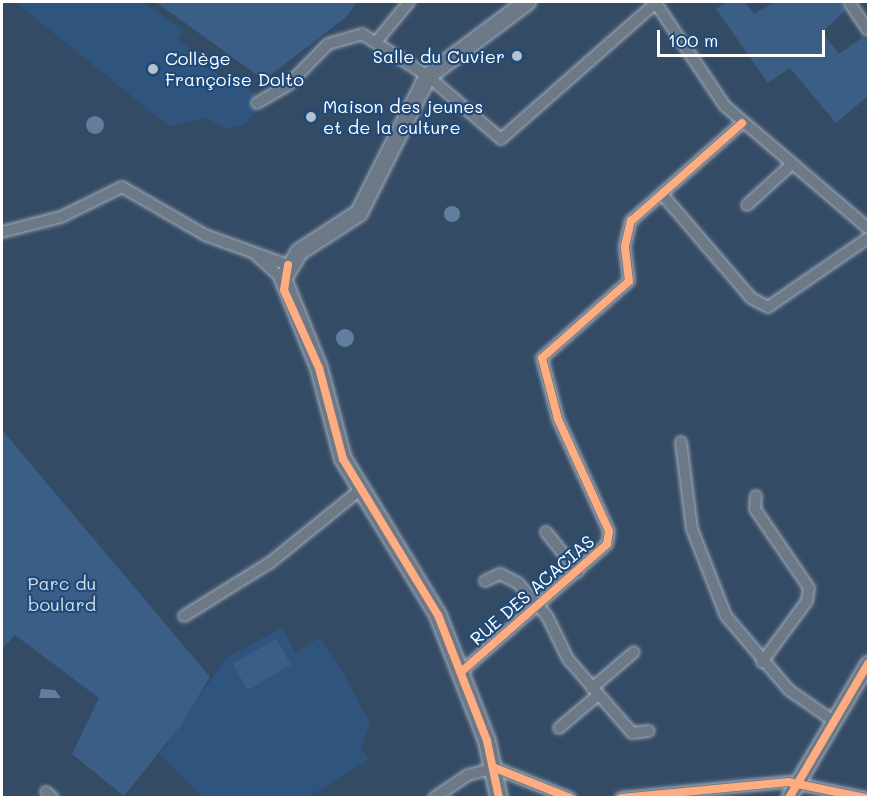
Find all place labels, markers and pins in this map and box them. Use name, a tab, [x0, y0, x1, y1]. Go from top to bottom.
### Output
place label: Salle du Cuvier	[373, 45, 505, 67]
place label: Collège Françoise Dolto	[165, 48, 304, 90]
marker: Salle du Cuvier	[510, 49, 524, 63]
marker: Collège Françoise Dolto	[146, 62, 160, 76]
place label: Maison des jeunes et de la culture	[323, 96, 483, 138]
marker: Maison des jeunes et de la culture	[304, 110, 318, 124]

